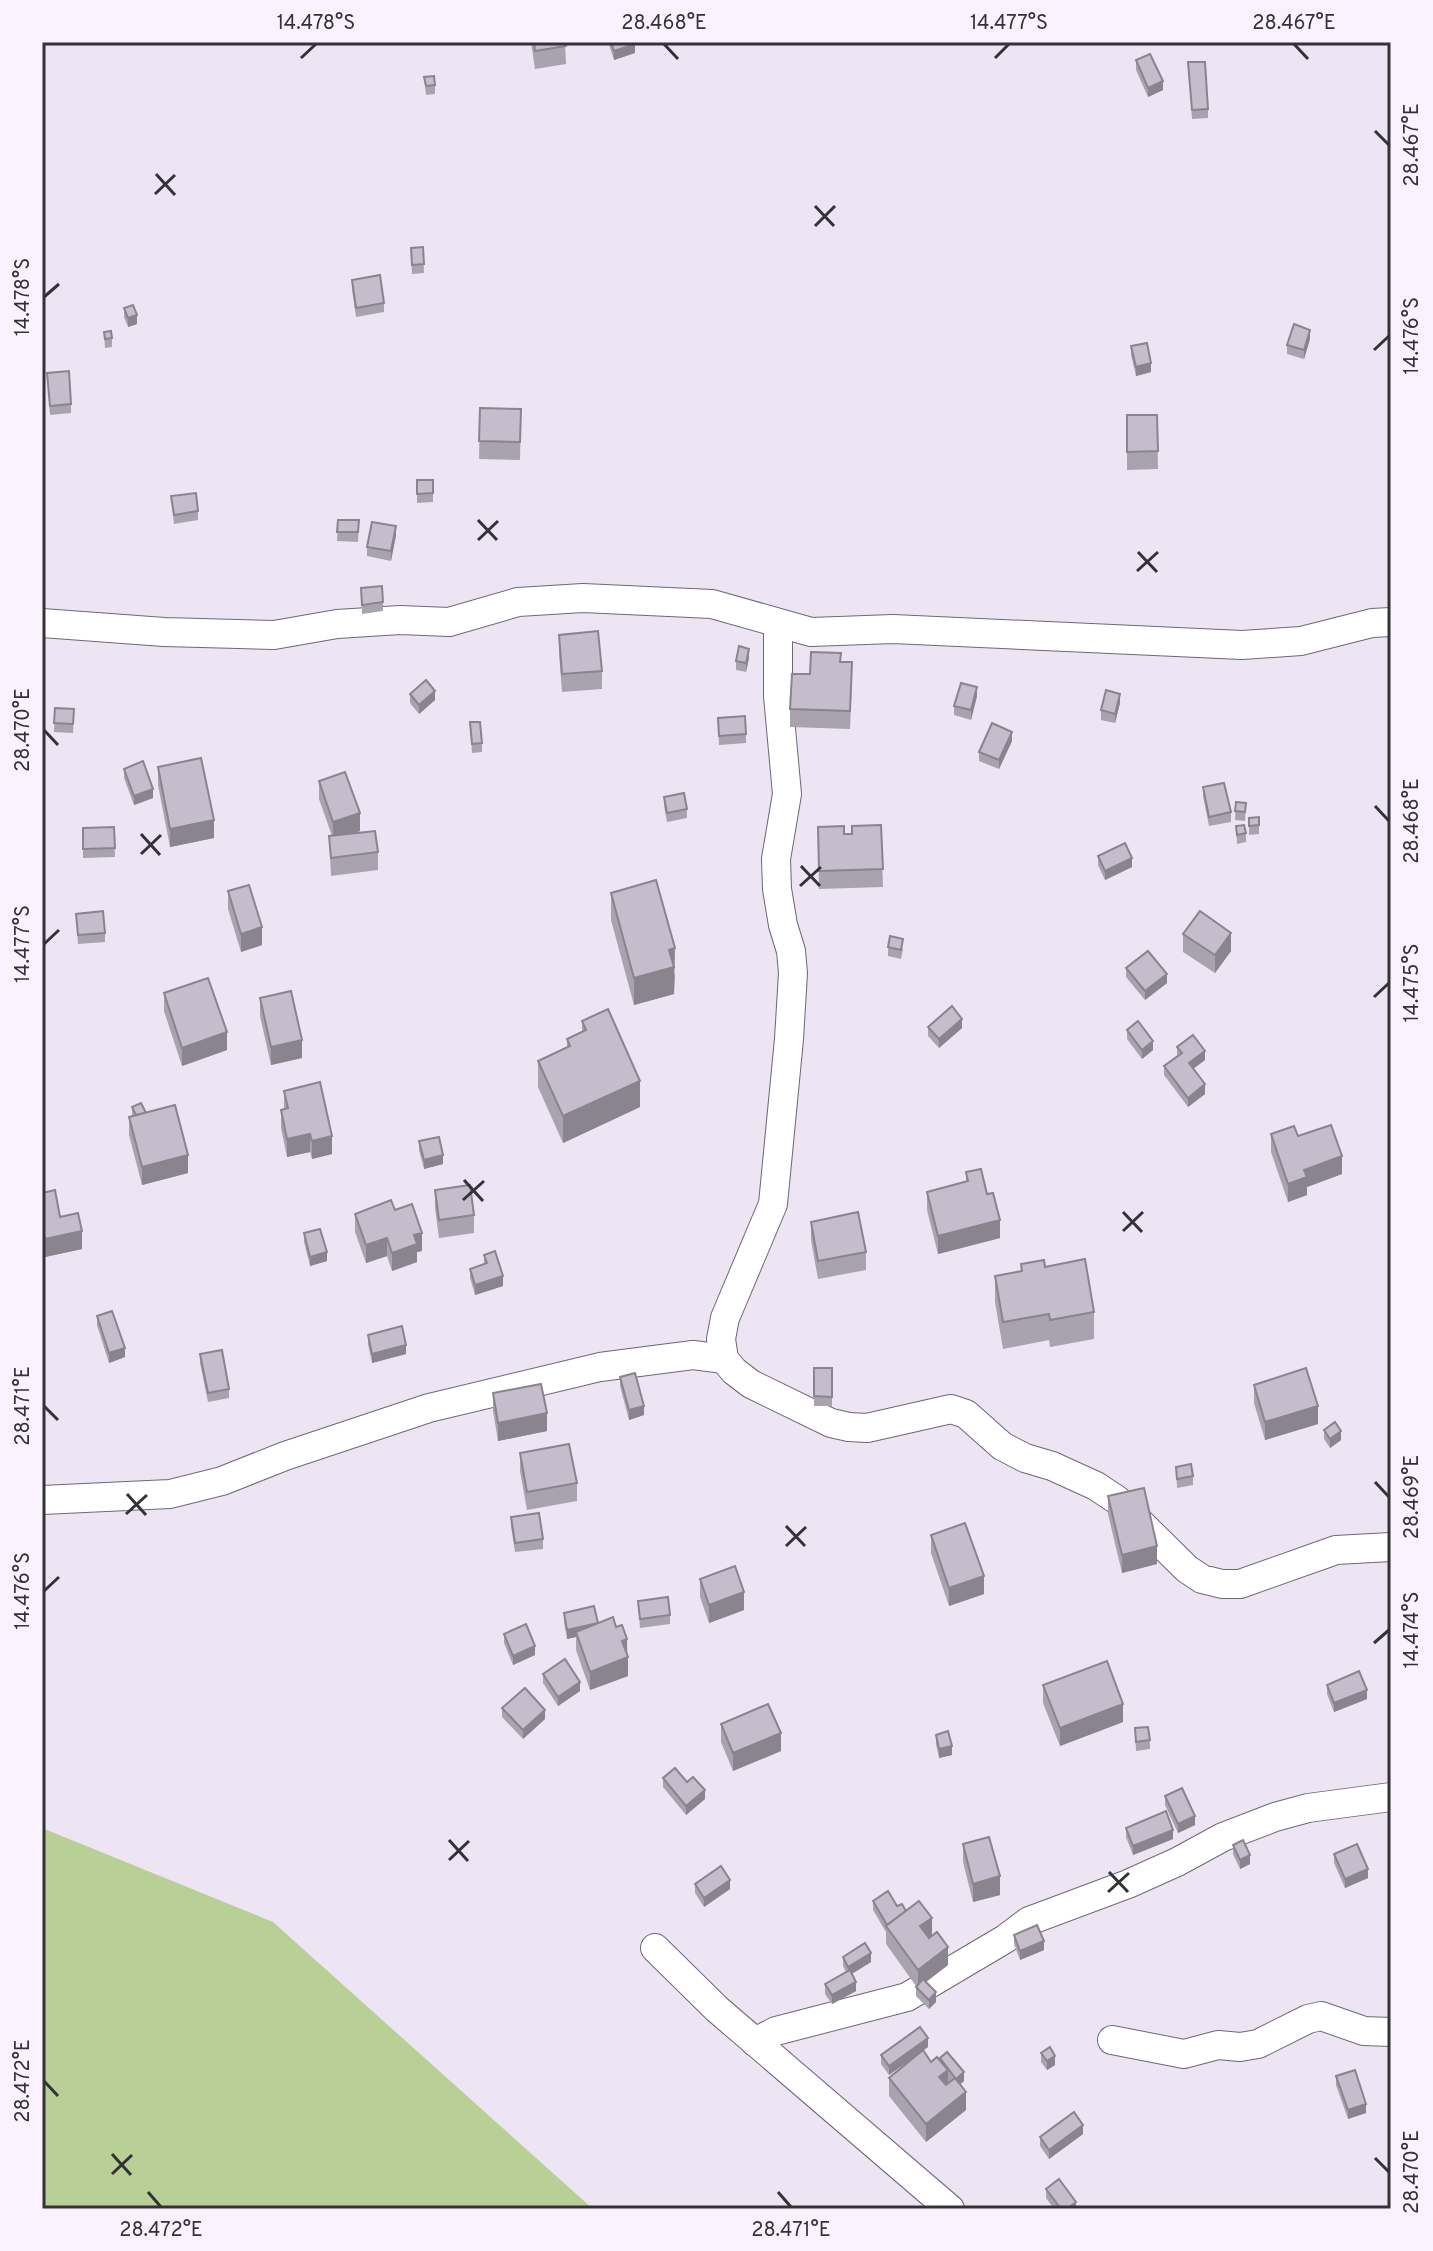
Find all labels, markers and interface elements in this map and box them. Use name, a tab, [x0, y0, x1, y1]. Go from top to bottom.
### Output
text: 14.478°S	[277, 11, 355, 37]
text: 28.468°E	[621, 11, 707, 37]
text: 14.477°S	[970, 11, 1048, 37]
text: 28.467°E	[1252, 11, 1336, 37]
text: 28.467°E	[1400, 103, 1426, 187]
text: 14.478°S	[11, 258, 37, 336]
text: 14.476°S	[1400, 297, 1426, 375]
text: 28.470°E	[11, 688, 37, 772]
text: 28.468°E	[1400, 778, 1426, 864]
text: 14.477°S	[11, 905, 37, 983]
text: 14.475°S	[1400, 943, 1426, 1023]
text: 28.471°E	[11, 1366, 37, 1446]
text: 28.469°E	[1400, 1455, 1426, 1539]
text: 14.476°S	[11, 1552, 37, 1630]
text: 14.474°S	[1400, 1591, 1426, 1669]
text: 28.472°E	[11, 2039, 37, 2123]
text: 28.470°E	[1400, 2130, 1426, 2214]
text: 28.472°E	[119, 2218, 203, 2244]
text: 28.471°E	[751, 2218, 831, 2244]

